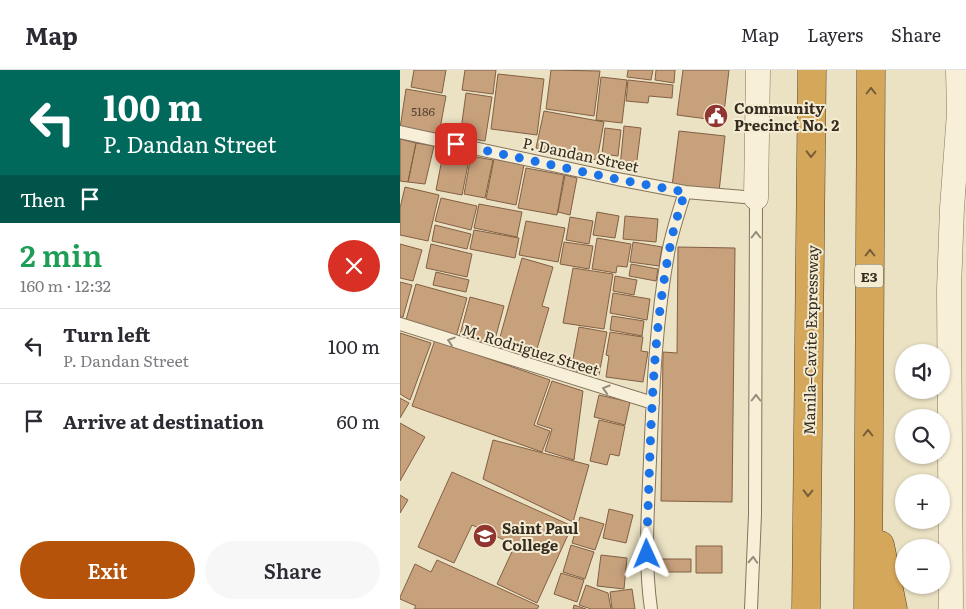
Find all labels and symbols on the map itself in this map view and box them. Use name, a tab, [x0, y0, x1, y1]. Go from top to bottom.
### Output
one-way arrow	[866, 86, 876, 94]
place label: Community Precinct No. 2	[734, 96, 839, 136]
house number: 5186	[411, 102, 436, 120]
public building icon: Community Precinct No. 2	[703, 103, 729, 129]
pin	[435, 123, 477, 165]
street label: P. Dandan Street	[521, 130, 641, 178]
one-way arrow	[806, 150, 816, 158]
one-way arrow	[751, 231, 761, 239]
street label: Manila–Cavite Expressway	[797, 244, 823, 435]
one-way arrow	[865, 249, 875, 256]
road number: E3	[855, 265, 883, 288]
street label: M. Rodriguez Street	[460, 317, 602, 381]
one-way arrow	[447, 336, 455, 346]
one-way arrow	[602, 384, 611, 394]
one-way arrow	[751, 394, 761, 402]
one-way arrow	[863, 429, 874, 437]
one-way arrow	[803, 489, 813, 497]
place label: Saint Paul College	[502, 516, 579, 556]
school or university icon: Saint Paul College	[472, 523, 498, 549]
position arrow	[620, 527, 672, 579]
one-way arrow	[748, 556, 759, 564]

